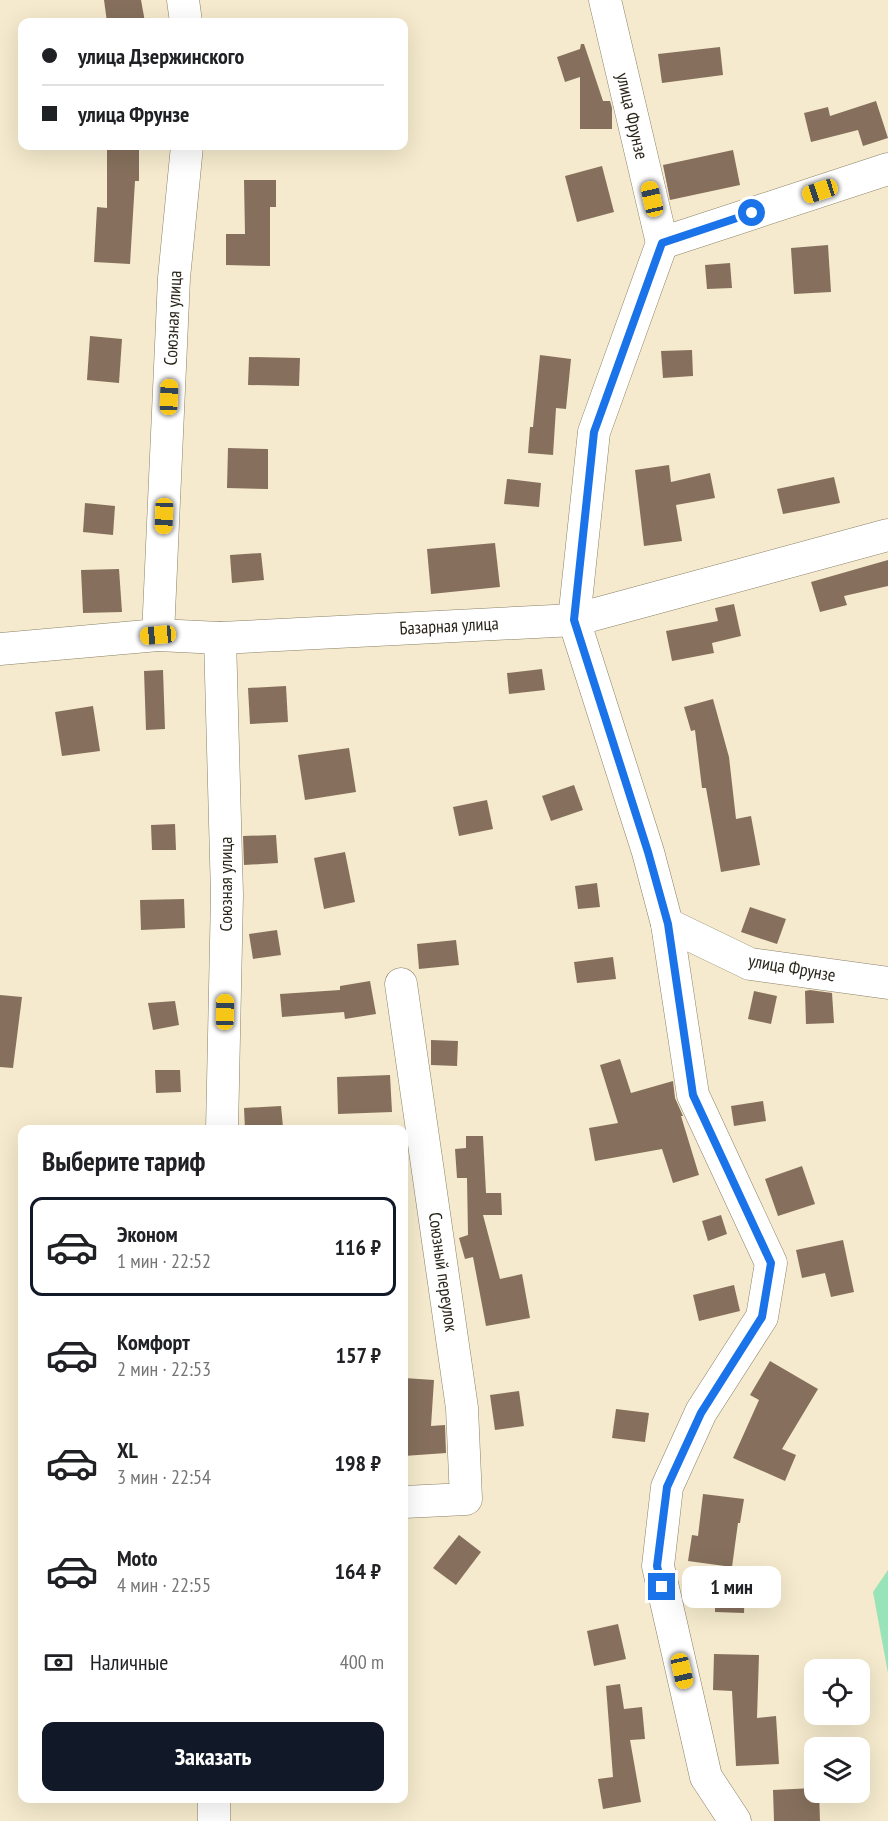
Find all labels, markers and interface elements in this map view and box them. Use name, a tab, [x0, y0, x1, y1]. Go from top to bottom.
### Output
text: улица Дзержинского	[78, 42, 244, 70]
street label: улица Фрунзе	[611, 70, 654, 161]
text: улица Фрунзе	[78, 100, 189, 128]
car	[800, 177, 840, 205]
car	[639, 179, 665, 219]
route start	[738, 199, 765, 226]
street label: Союзная улица	[159, 270, 186, 366]
car	[159, 379, 179, 415]
car	[154, 498, 174, 534]
street label: Базарная улица	[399, 611, 499, 640]
car	[139, 624, 177, 646]
street label: Союзная улица	[214, 837, 237, 931]
street label: улица Фрунзе	[747, 949, 837, 986]
car	[216, 994, 234, 1030]
text: Выберите тариф	[42, 1144, 205, 1178]
street label: Союзный переулок	[424, 1211, 463, 1333]
icon: car	[45, 1220, 99, 1274]
text: Эконом	[117, 1220, 178, 1248]
text: 116 ₽	[334, 1233, 381, 1261]
text: 1 мин · 22:52	[117, 1248, 211, 1274]
icon: car	[45, 1328, 99, 1382]
text: Комфорт	[117, 1328, 190, 1356]
text: 157 ₽	[335, 1341, 381, 1369]
text: 2 мин · 22:53	[117, 1356, 211, 1382]
icon: car	[45, 1436, 99, 1490]
text: XL	[117, 1436, 138, 1464]
text: 198 ₽	[334, 1449, 381, 1477]
text: 3 мин · 22:54	[117, 1464, 211, 1490]
icon: car	[45, 1544, 99, 1598]
text: Moto	[117, 1544, 158, 1572]
text: 164 ₽	[334, 1557, 381, 1585]
callout: 1 мин	[683, 1566, 782, 1608]
text: 4 мин · 22:55	[117, 1572, 211, 1598]
route end	[648, 1573, 675, 1600]
text: 1 мин	[710, 1574, 753, 1600]
icon: cash	[42, 1646, 75, 1679]
text: Наличные	[90, 1648, 168, 1676]
text: 400 m	[340, 1649, 384, 1675]
car	[669, 1651, 695, 1691]
map controls	[804, 1659, 870, 1803]
button: locate	[804, 1659, 870, 1725]
button: Заказать	[42, 1722, 384, 1791]
button: layers	[804, 1737, 870, 1803]

